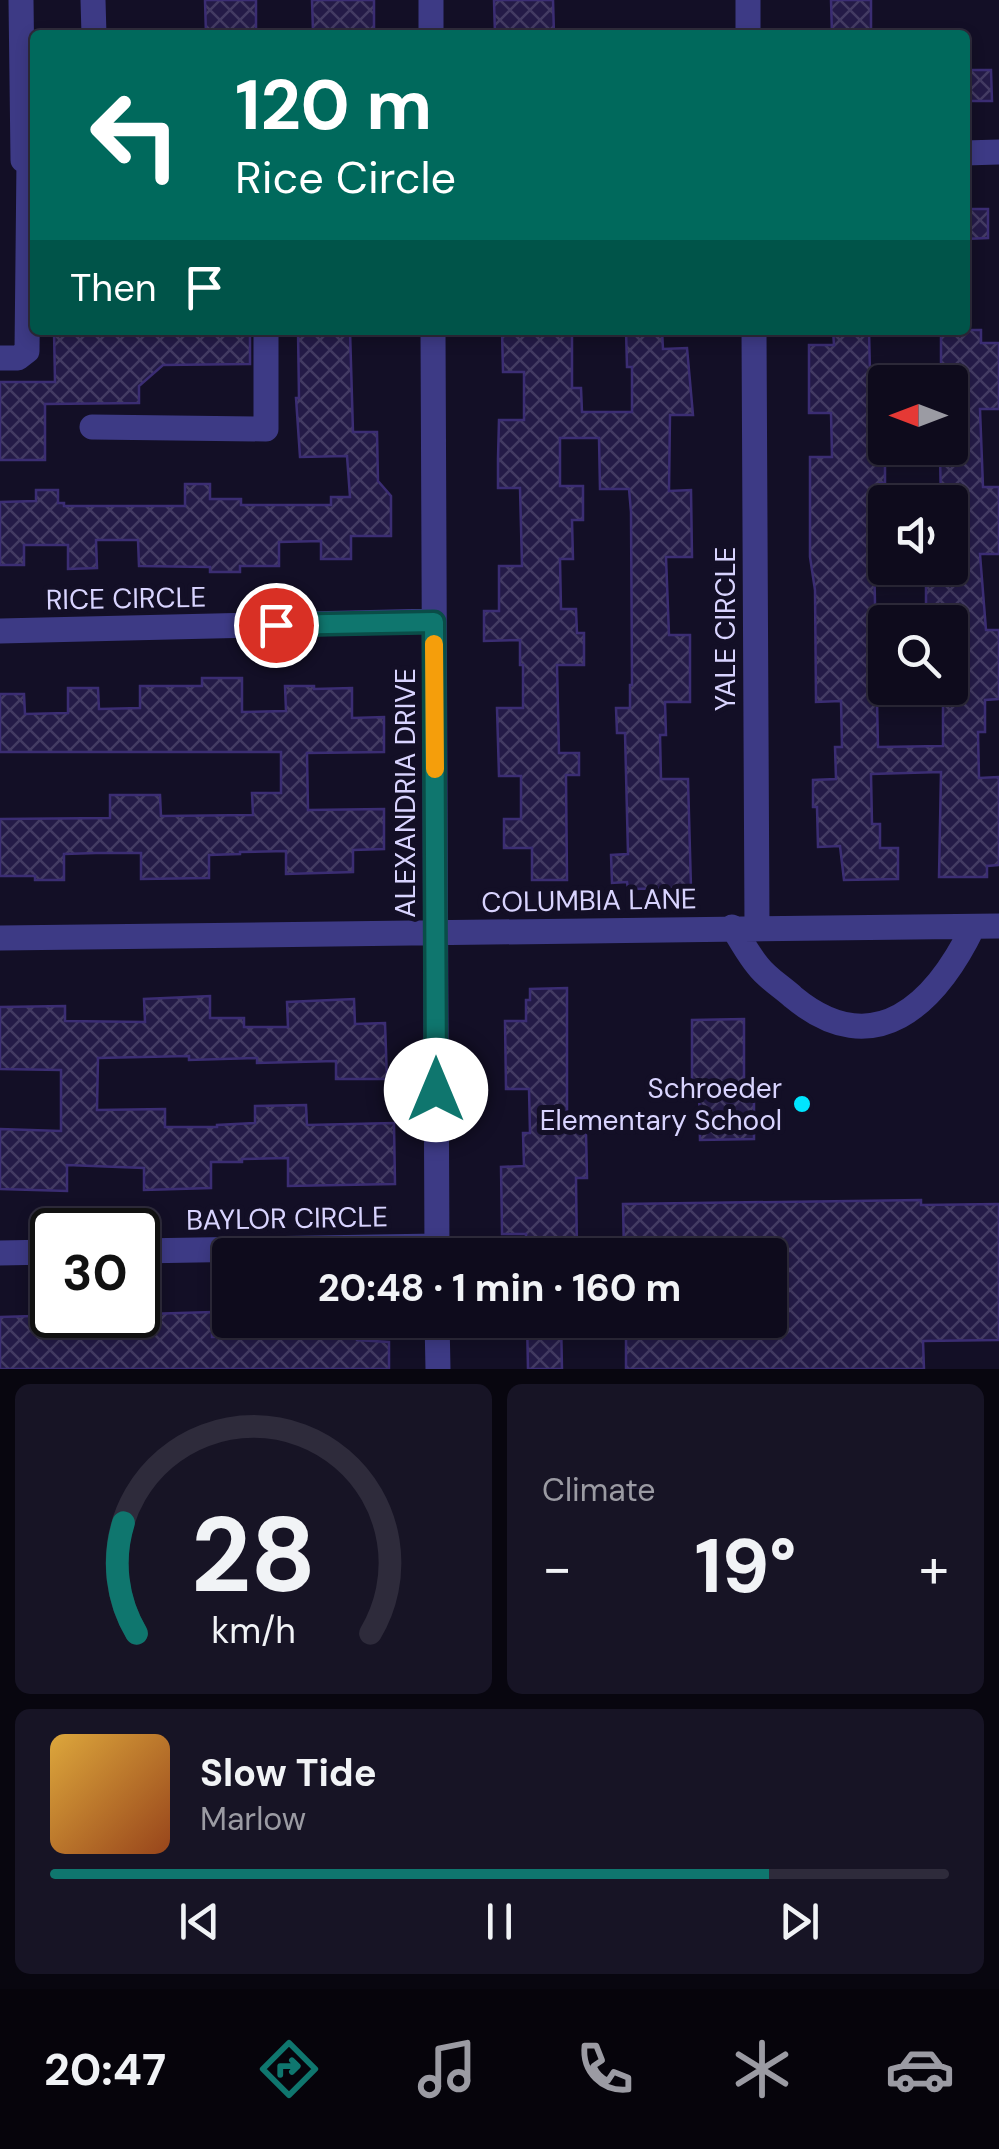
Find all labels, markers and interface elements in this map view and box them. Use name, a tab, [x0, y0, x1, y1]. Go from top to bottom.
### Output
text: 120 m	[235, 60, 432, 151]
icon: left	[70, 70, 200, 200]
text: Rice Circle	[235, 148, 456, 207]
icon: arrive	[177, 260, 232, 315]
text: Then	[70, 263, 157, 313]
north arrow	[868, 365, 968, 465]
map controls	[868, 365, 968, 705]
button: sound	[868, 485, 968, 585]
street label: YALE CIRCLE	[707, 547, 744, 711]
street label: RICE CIRCLE	[45, 579, 207, 618]
pin	[234, 583, 319, 668]
icon: arrive	[249, 598, 304, 653]
button: search	[868, 605, 968, 705]
street label: ALEXANDRIA DRIVE	[387, 668, 424, 918]
street label: COLUMBIA LANE	[481, 880, 697, 921]
position arrow	[384, 1038, 488, 1142]
place label: Schroeder Elementary School	[540, 1070, 782, 1139]
marker: Schroeder Elementary School	[791, 1093, 813, 1115]
street label: BAYLOR CIRCLE	[186, 1198, 388, 1239]
speed limit sign: 30	[30, 1208, 160, 1338]
text: 20:48 · 1 min · 160 m	[318, 1263, 681, 1313]
text: Climate	[542, 1469, 656, 1511]
text: 28	[191, 1488, 316, 1623]
text: 19°	[694, 1518, 797, 1615]
text: −	[542, 1532, 572, 1604]
text: +	[919, 1532, 949, 1604]
text: km/h	[211, 1608, 296, 1654]
text: Slow Tide	[200, 1748, 377, 1798]
text: Marlow	[200, 1798, 306, 1840]
icon: previous	[172, 1894, 227, 1949]
icon: pause	[472, 1894, 527, 1949]
icon: next	[772, 1894, 827, 1949]
icon: directions	[254, 2034, 324, 2104]
icon: music	[412, 2034, 482, 2104]
icon: phone	[570, 2034, 640, 2104]
icon: climate	[727, 2034, 797, 2104]
icon: car	[885, 2034, 955, 2104]
text: 20:47	[44, 2040, 166, 2099]

